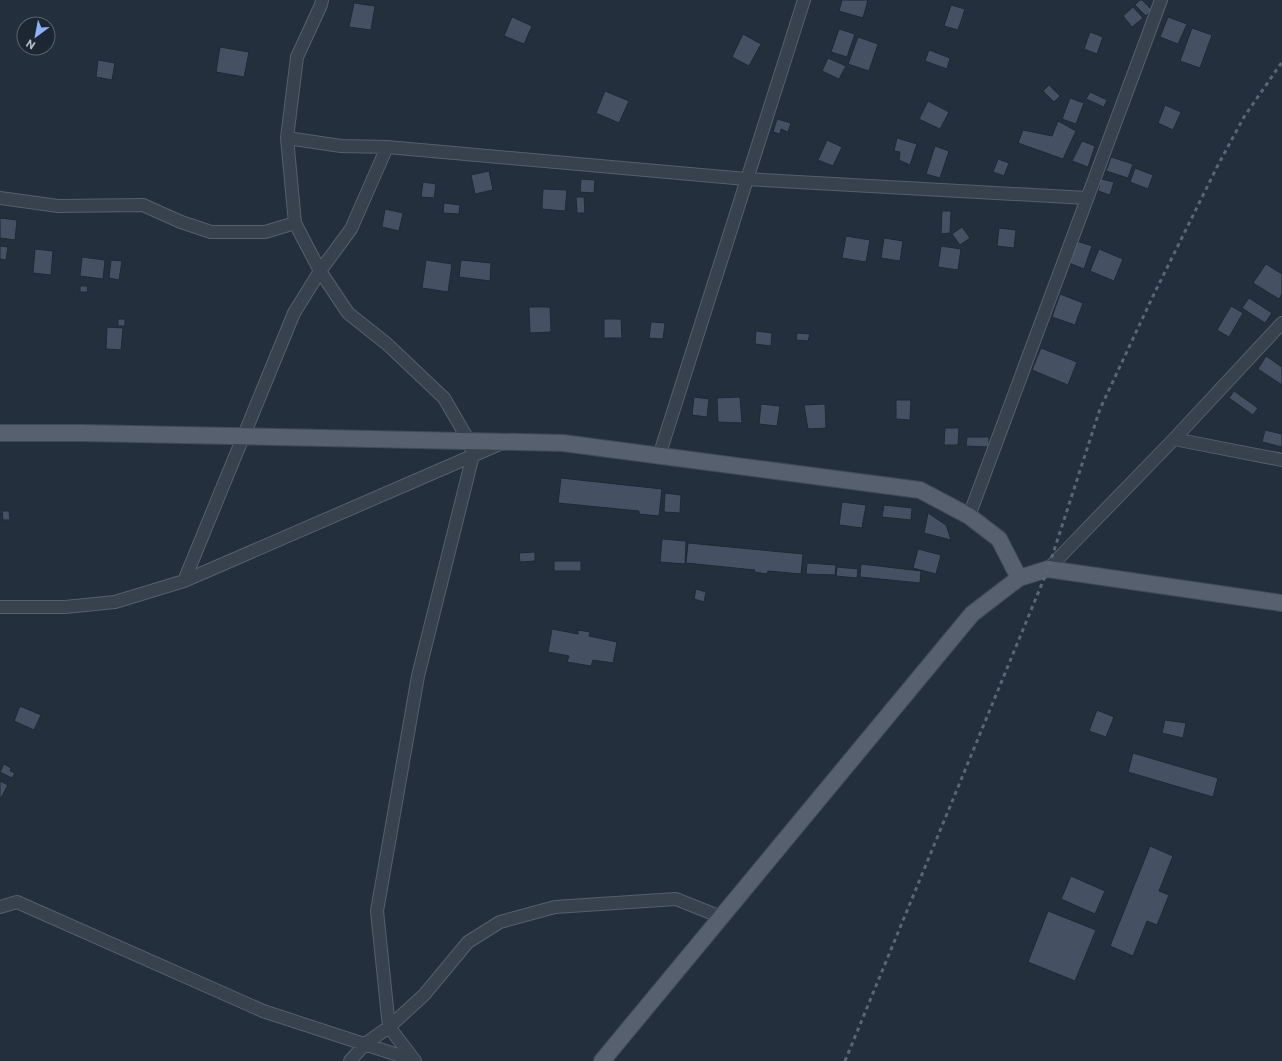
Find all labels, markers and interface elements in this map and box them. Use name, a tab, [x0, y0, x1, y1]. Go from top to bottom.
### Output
north arrow	[16, 16, 56, 56]
text: N	[23, 37, 37, 53]

